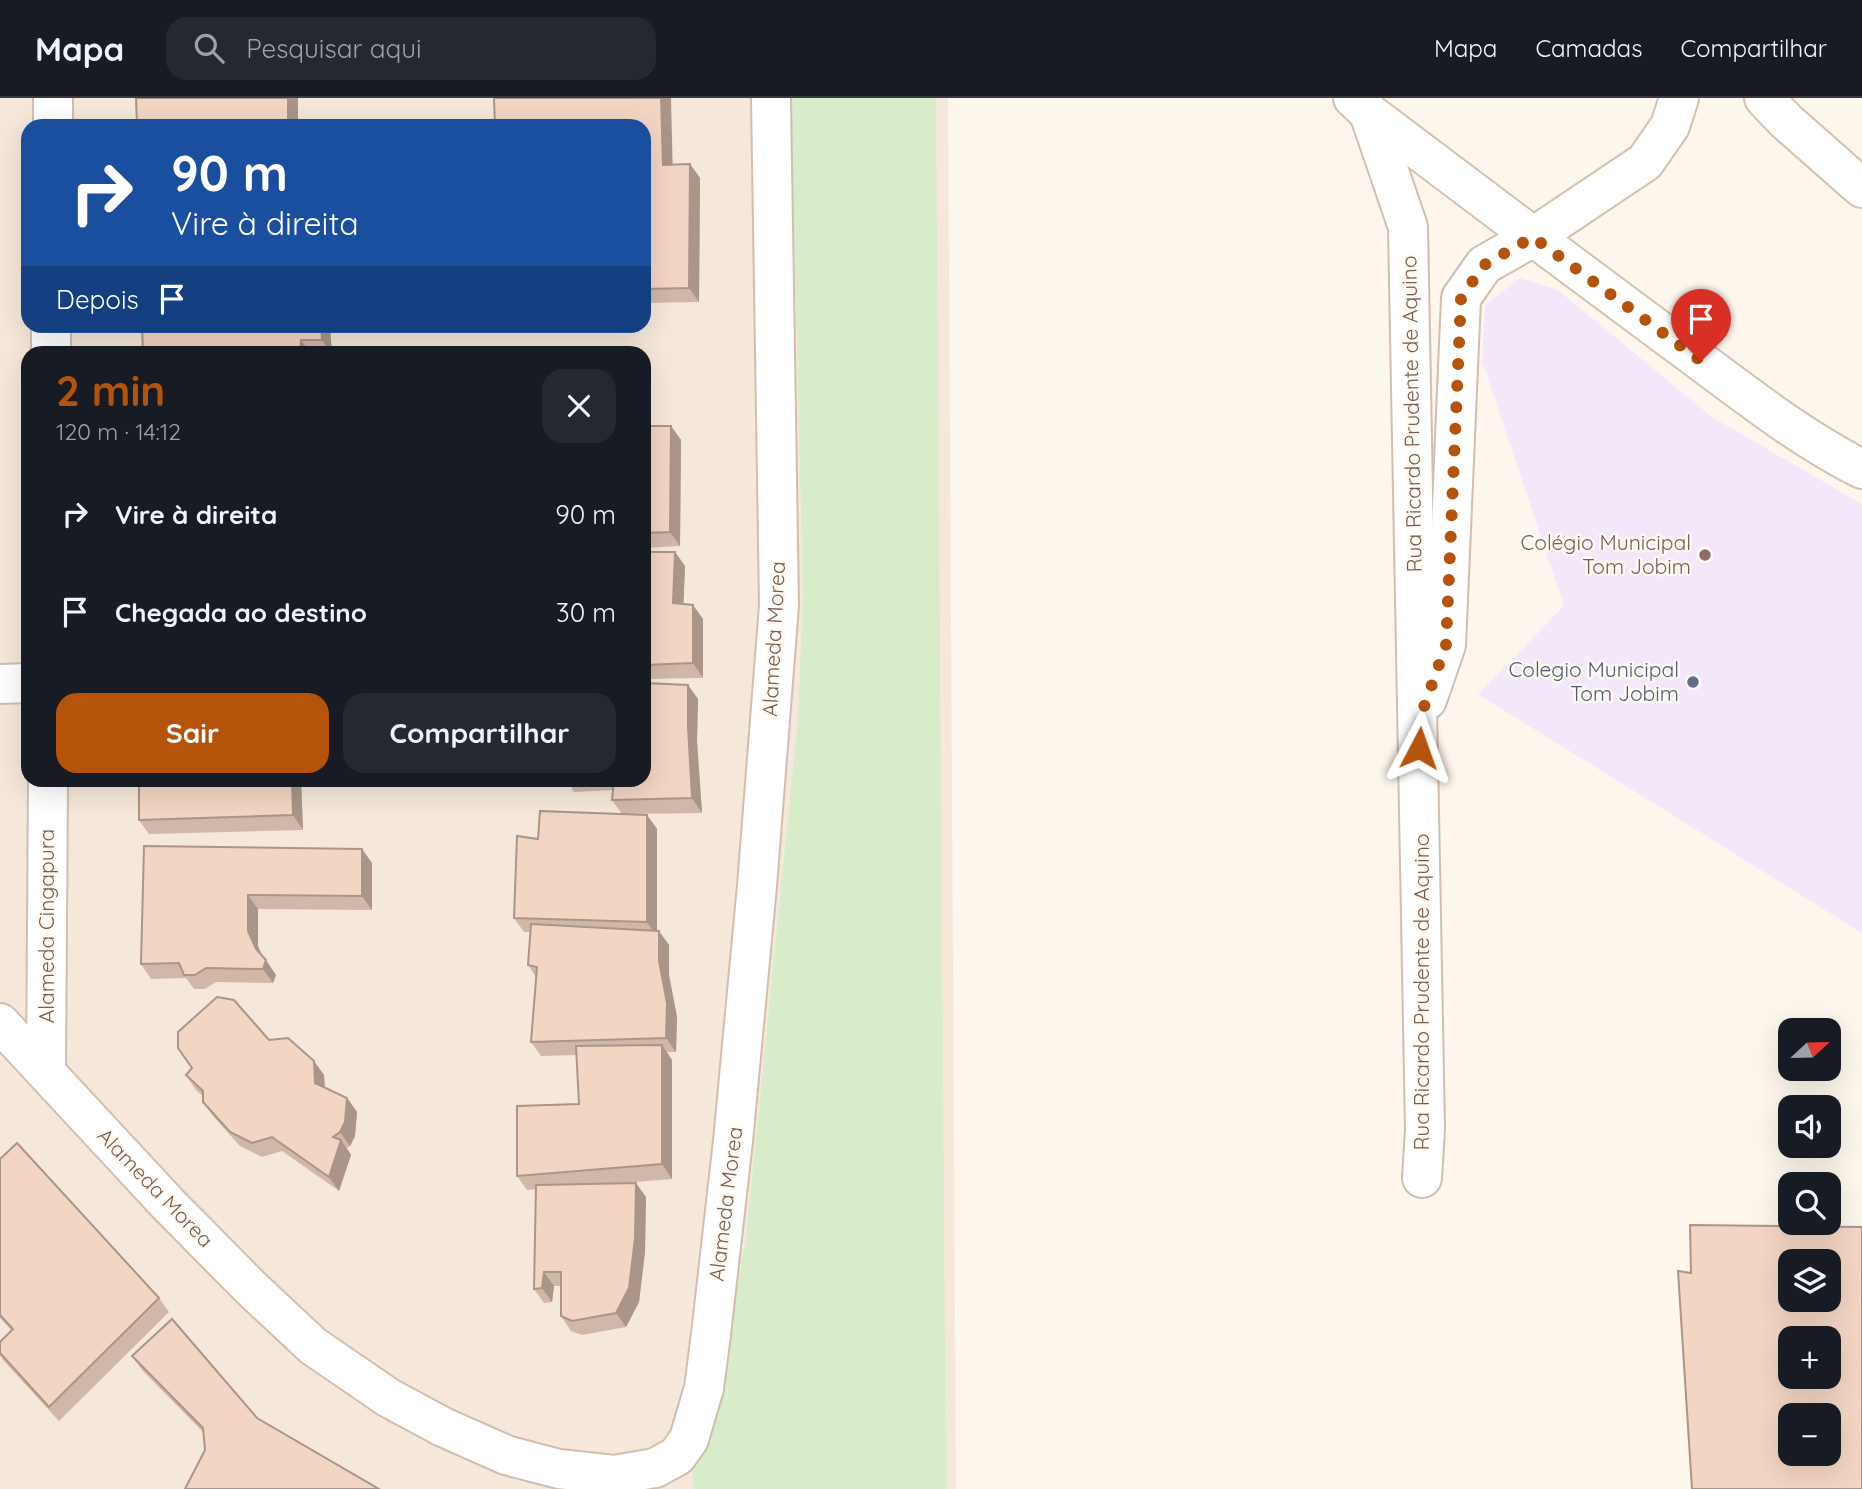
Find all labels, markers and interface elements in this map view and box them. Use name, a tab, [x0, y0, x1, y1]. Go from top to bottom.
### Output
search box	[166, 17, 656, 80]
text: Mapa	[35, 28, 124, 69]
icon: search	[190, 29, 228, 67]
text: Pesquisar aqui	[246, 32, 422, 65]
text: Mapa	[1434, 33, 1497, 63]
text: Camadas	[1535, 33, 1642, 63]
text: Compartilhar	[1680, 33, 1827, 63]
text: 90 m	[171, 142, 288, 203]
icon: right	[56, 147, 147, 238]
text: Vire à direita	[171, 203, 359, 243]
street label: Rua Ricardo Prudente de Aquino	[1395, 255, 1427, 573]
icon: arrive	[153, 280, 191, 318]
text: Depois	[56, 283, 139, 316]
pin	[1671, 289, 1731, 361]
icon: arrive	[1682, 300, 1720, 338]
text: 2 min	[56, 364, 165, 417]
button: close	[542, 369, 616, 443]
text: 120 m · 14:12	[56, 417, 181, 446]
icon: right	[56, 495, 94, 533]
text: Vire à direita	[115, 498, 277, 531]
text: 90 m	[555, 498, 616, 531]
place label: Colégio Municipal Tom Jobim	[1521, 529, 1691, 579]
marker: Colégio Municipal Tom Jobim	[1697, 547, 1713, 563]
street label: Alameda Morea	[756, 561, 790, 717]
icon: arrive	[56, 593, 94, 631]
text: Chegada ao destino	[115, 596, 367, 629]
text: 30 m	[556, 596, 616, 629]
place label: Colegio Municipal Tom Jobim	[1509, 656, 1679, 706]
marker: Colegio Municipal Tom Jobim	[1685, 674, 1701, 690]
button: Sair	[56, 693, 329, 773]
button: Compartilhar	[343, 693, 616, 773]
position arrow	[1382, 711, 1456, 785]
street label: Alameda Cingapura	[33, 829, 59, 1023]
street label: Rua Ricardo Prudente de Aquino	[1408, 834, 1434, 1151]
north arrow	[1778, 1018, 1841, 1082]
map controls	[1778, 1018, 1841, 1466]
button: sound	[1778, 1095, 1841, 1158]
street label: Alameda Morea	[92, 1122, 219, 1252]
street label: Alameda Morea	[703, 1125, 747, 1283]
button: search	[1778, 1172, 1841, 1235]
button: layers	[1778, 1249, 1841, 1312]
button: +	[1778, 1326, 1841, 1389]
button: −	[1778, 1403, 1841, 1466]

